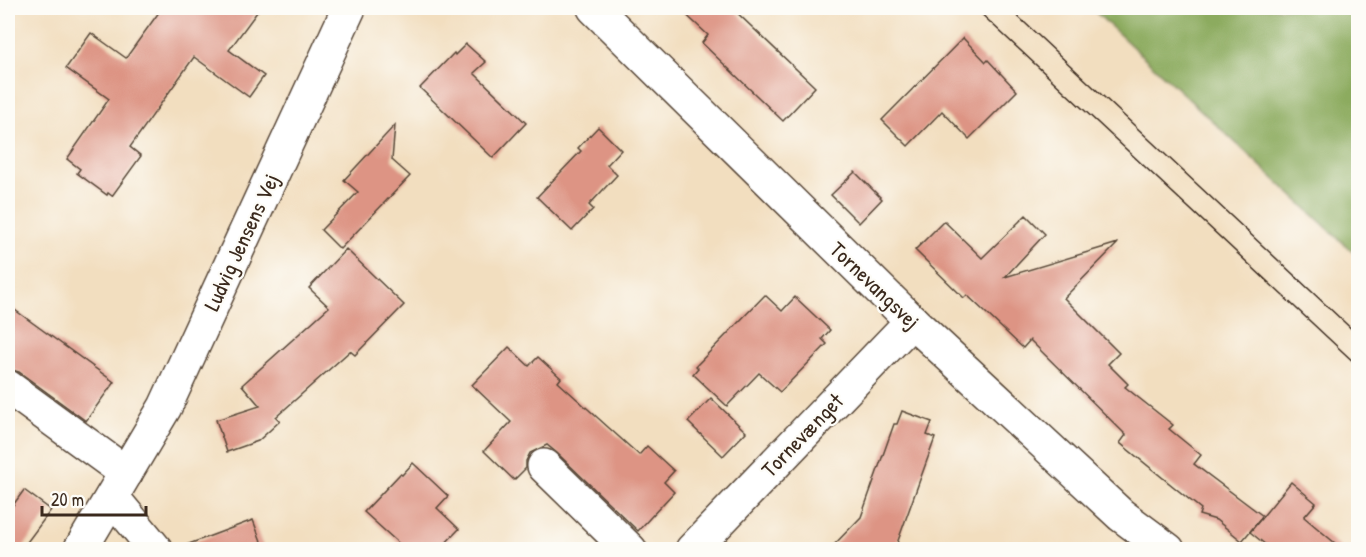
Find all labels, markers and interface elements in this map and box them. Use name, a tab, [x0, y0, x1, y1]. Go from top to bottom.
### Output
street label: Ludvig Jensens Vej	[196, 169, 286, 315]
street label: Tornevangsvej	[823, 234, 927, 336]
street label: Tornevænget	[754, 386, 850, 484]
scale bar	[42, 479, 146, 517]
text: 20 m	[51, 487, 84, 512]

